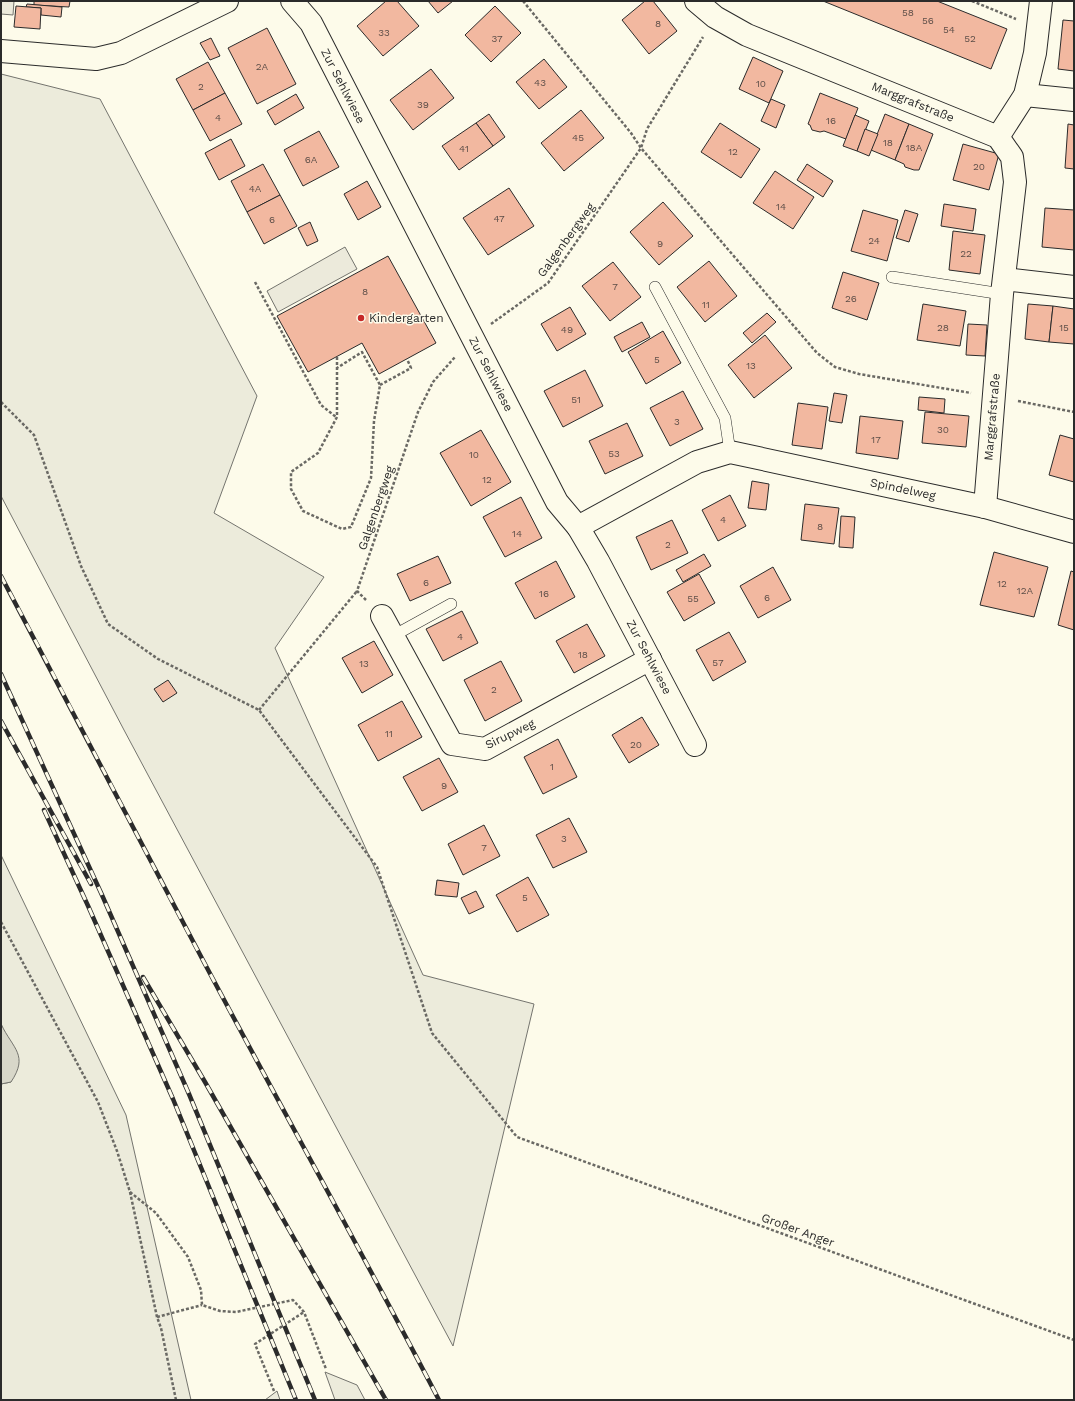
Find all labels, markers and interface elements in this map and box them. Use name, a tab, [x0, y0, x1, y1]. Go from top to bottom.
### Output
house number: 58	[902, 7, 914, 18]
house number: 56	[922, 15, 934, 26]
house number: 8	[655, 18, 661, 29]
house number: 54	[943, 24, 955, 35]
house number: 33	[378, 27, 390, 38]
house number: 37	[491, 33, 503, 44]
house number: 52	[964, 33, 976, 44]
street label: Zur Sehlwiese	[318, 46, 368, 126]
house number: 2A	[256, 61, 269, 72]
house number: 43	[534, 77, 546, 88]
house number: 10	[756, 78, 766, 89]
street label: Marggrafstraße	[870, 79, 956, 125]
house number: 2	[198, 81, 204, 92]
house number: 39	[417, 99, 429, 110]
house number: 4	[215, 112, 221, 123]
house number: 16	[826, 115, 836, 126]
house number: 45	[572, 132, 584, 143]
house number: 18	[883, 137, 893, 148]
house number: 18A	[906, 142, 923, 153]
house number: 41	[459, 143, 469, 154]
house number: 12	[728, 146, 738, 157]
house number: 6A	[305, 154, 318, 165]
house number: 20	[973, 161, 985, 172]
house number: 4A	[249, 183, 262, 194]
street label: Galgenbergweg	[534, 200, 598, 280]
house number: 14	[776, 201, 786, 212]
house number: 47	[493, 213, 505, 224]
house number: 6	[269, 214, 275, 225]
house number: 24	[868, 235, 880, 246]
house number: 9	[657, 238, 663, 249]
house number: 22	[960, 248, 972, 259]
house number: 7	[612, 281, 618, 292]
house number: 8	[362, 286, 368, 297]
house number: 26	[845, 293, 857, 304]
house number: 11	[702, 299, 710, 310]
place label: Kindergarten	[369, 311, 444, 325]
marker: Kindergarten	[356, 313, 366, 323]
house number: 28	[937, 322, 949, 333]
house number: 15	[1059, 322, 1069, 333]
house number: 49	[561, 324, 573, 335]
street label: Zur Sehlwiese	[466, 334, 516, 414]
house number: 5	[654, 354, 660, 365]
house number: 13	[746, 360, 756, 371]
street label: Marggrafstraße	[981, 373, 1003, 461]
house number: 51	[571, 394, 581, 405]
house number: 3	[674, 416, 680, 427]
house number: 30	[937, 424, 949, 435]
house number: 17	[871, 434, 881, 445]
house number: 53	[608, 448, 620, 459]
house number: 10	[469, 449, 479, 460]
street label: Galgenbergweg	[355, 463, 397, 552]
house number: 12	[482, 474, 492, 485]
street label: Spindelweg	[869, 475, 938, 503]
house number: 4	[720, 514, 726, 525]
house number: 8	[817, 521, 823, 532]
house number: 14	[512, 528, 522, 539]
house number: 2	[665, 539, 671, 550]
house number: 6	[423, 577, 429, 588]
house number: 12	[997, 578, 1007, 589]
house number: 12A	[1017, 585, 1034, 596]
house number: 16	[539, 588, 549, 599]
house number: 6	[764, 592, 770, 603]
house number: 55	[687, 593, 699, 604]
street label: Zur Sehlwiese	[623, 617, 675, 697]
house number: 4	[457, 631, 463, 642]
house number: 18	[578, 649, 588, 660]
house number: 57	[712, 657, 724, 668]
house number: 13	[359, 658, 369, 669]
house number: 2	[491, 684, 497, 695]
street label: Sirupweg	[483, 716, 538, 752]
house number: 11	[385, 728, 393, 739]
house number: 20	[630, 739, 642, 750]
house number: 1	[550, 761, 554, 772]
house number: 9	[441, 780, 447, 791]
house number: 3	[561, 833, 567, 844]
house number: 7	[481, 842, 487, 853]
house number: 5	[522, 892, 528, 903]
street label: Großer Anger	[760, 1210, 837, 1250]

